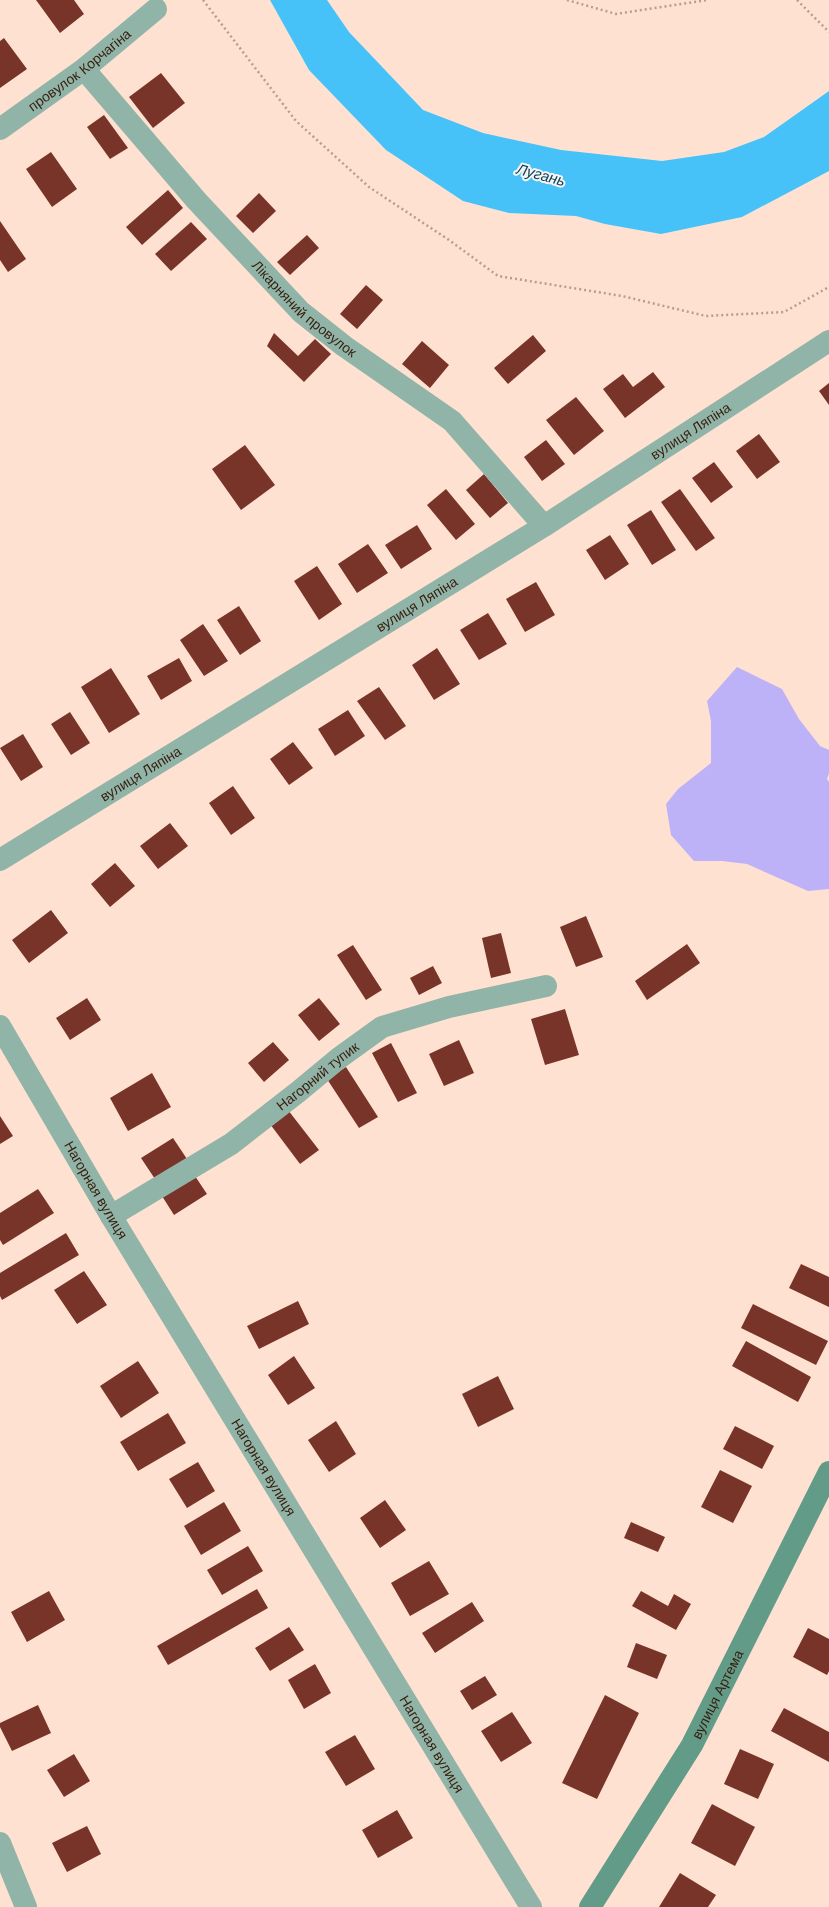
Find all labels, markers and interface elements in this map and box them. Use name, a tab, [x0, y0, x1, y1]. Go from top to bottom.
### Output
street label: провулок Корчагіна	[24, 25, 135, 115]
water label: Лугань	[514, 159, 568, 191]
street label: Лікарняний провулок	[248, 256, 361, 362]
street label: вулиця Ляпіна	[647, 398, 734, 464]
street label: вулиця Ляпіна	[373, 572, 461, 636]
street label: вулиця Ляпіна	[97, 742, 185, 805]
street label: Нагорний тупик	[273, 1037, 363, 1114]
street label: Нагорная вулиця	[60, 1138, 132, 1242]
street label: Нагорная вулиця	[227, 1415, 300, 1519]
street label: вулиця Артема	[687, 1647, 747, 1742]
street label: Нагорная вулиця	[396, 1692, 468, 1796]

